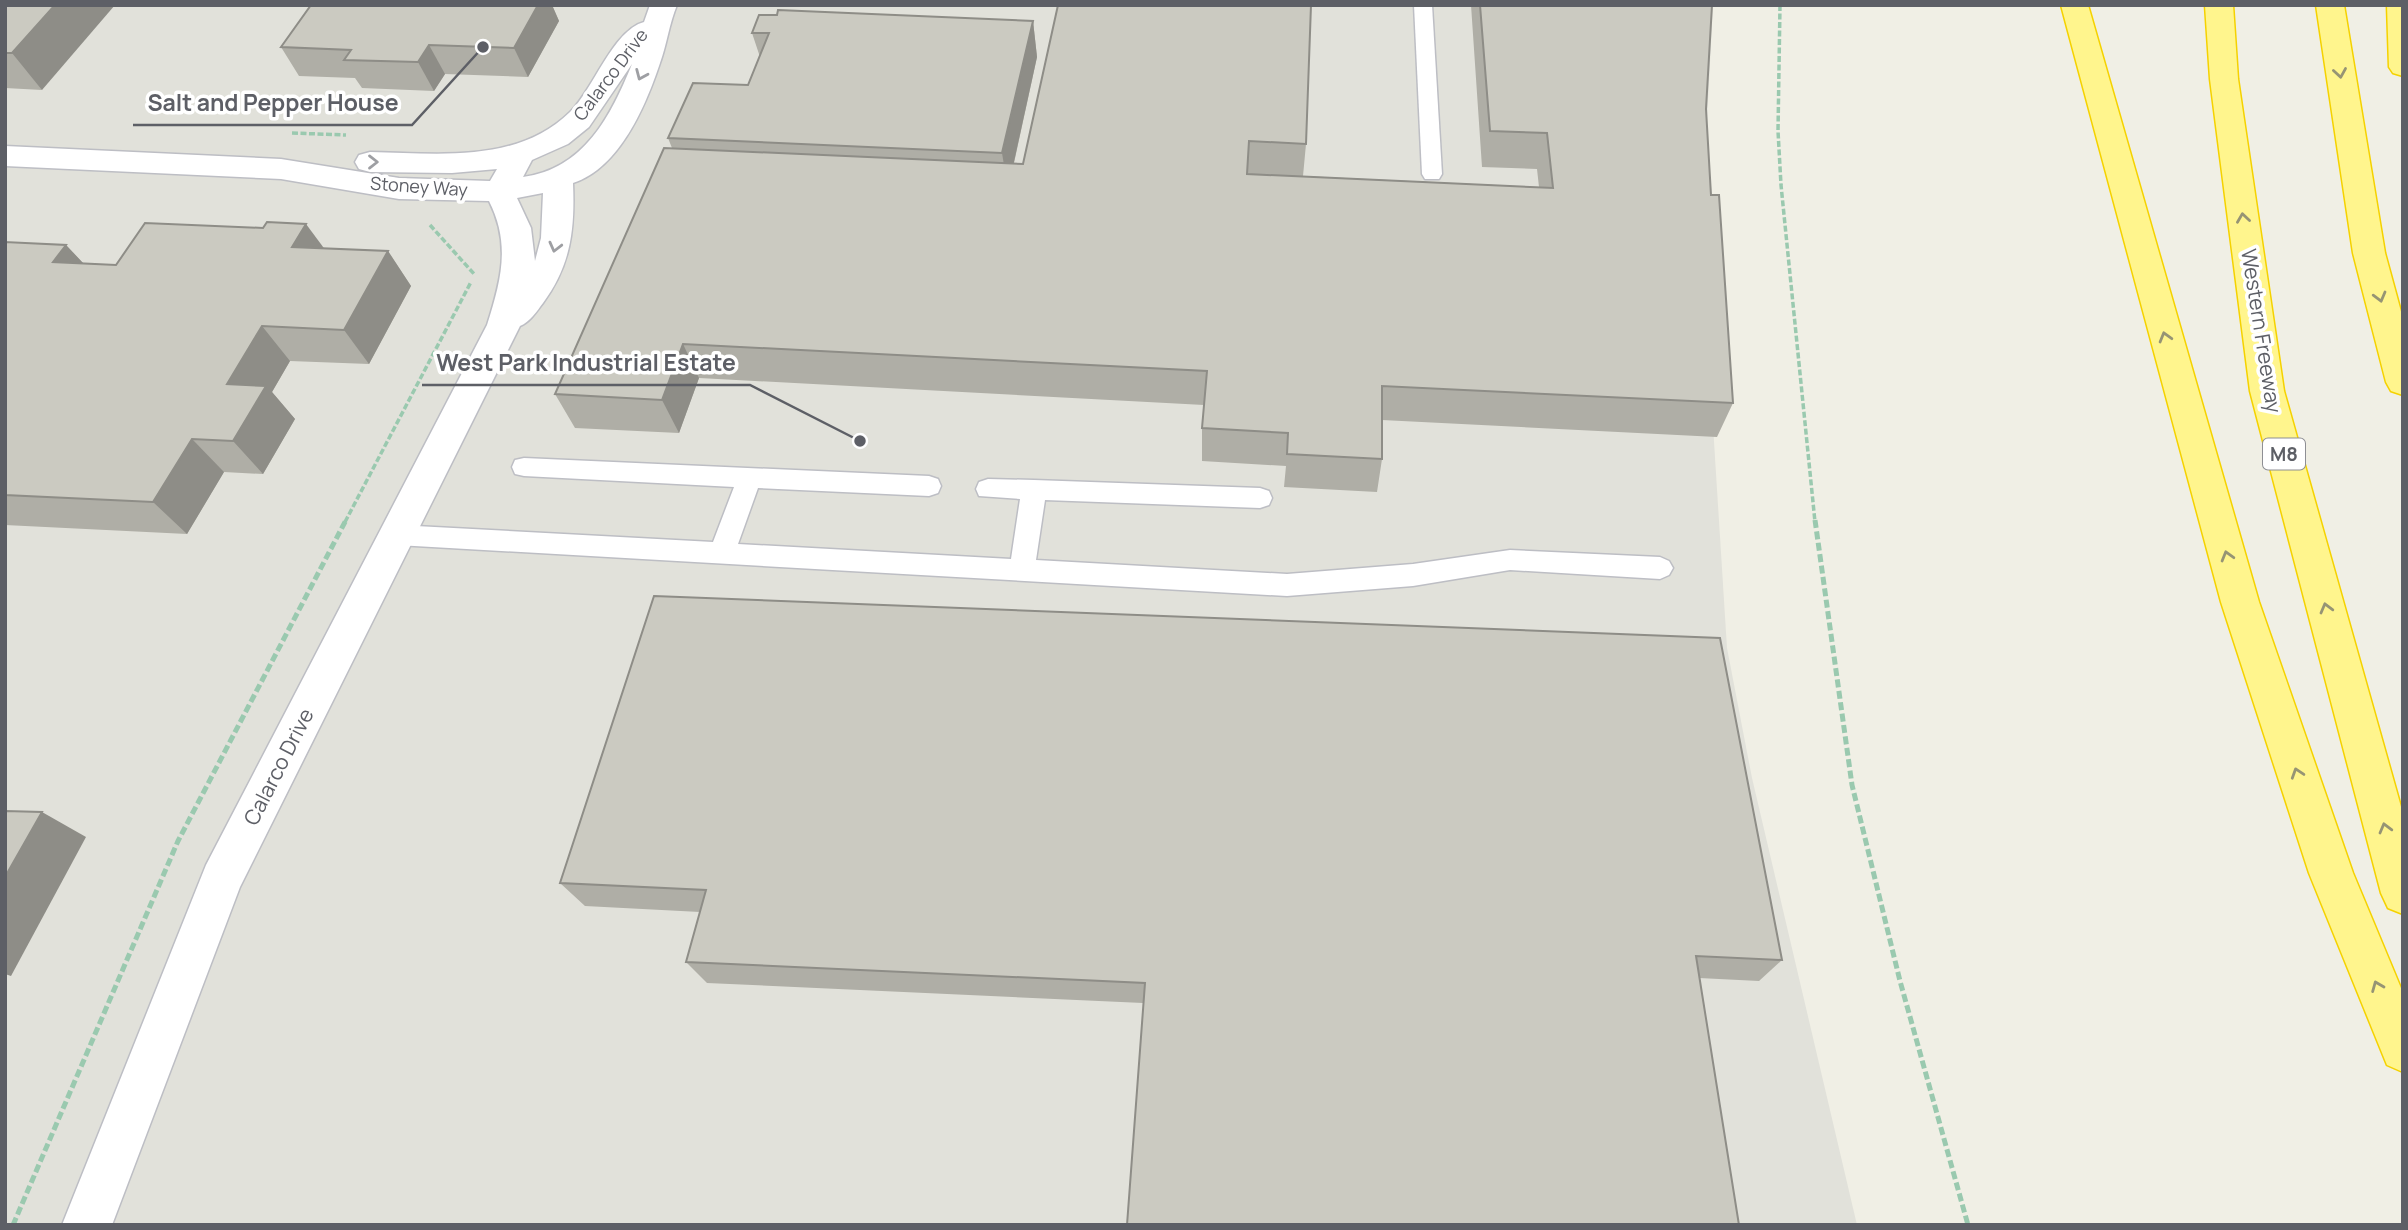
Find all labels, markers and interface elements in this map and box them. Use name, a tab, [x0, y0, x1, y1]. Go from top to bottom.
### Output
street label: Calarco Drive	[568, 23, 653, 125]
one-way arrow	[2333, 67, 2348, 79]
one-way arrow	[635, 68, 649, 80]
callout: Salt and Pepper House	[133, 81, 412, 125]
text: Salt and Pepper House	[147, 86, 399, 118]
one-way arrow	[368, 154, 379, 170]
street label: Stoney Way	[370, 171, 469, 201]
one-way arrow	[2236, 212, 2251, 224]
one-way arrow	[549, 241, 563, 253]
street label: Western Freeway	[2235, 247, 2289, 415]
one-way arrow	[2372, 290, 2386, 302]
one-way arrow	[2159, 331, 2174, 343]
callout: West Park Industrial Estate	[422, 341, 750, 385]
text: West Park Industrial Estate	[436, 346, 736, 378]
road number: M8	[2263, 438, 2305, 470]
one-way arrow	[2221, 550, 2235, 562]
one-way arrow	[2319, 602, 2334, 614]
street label: Calarco Drive	[237, 703, 320, 830]
one-way arrow	[2291, 767, 2305, 779]
one-way arrow	[2379, 822, 2393, 834]
one-way arrow	[2371, 980, 2385, 992]

